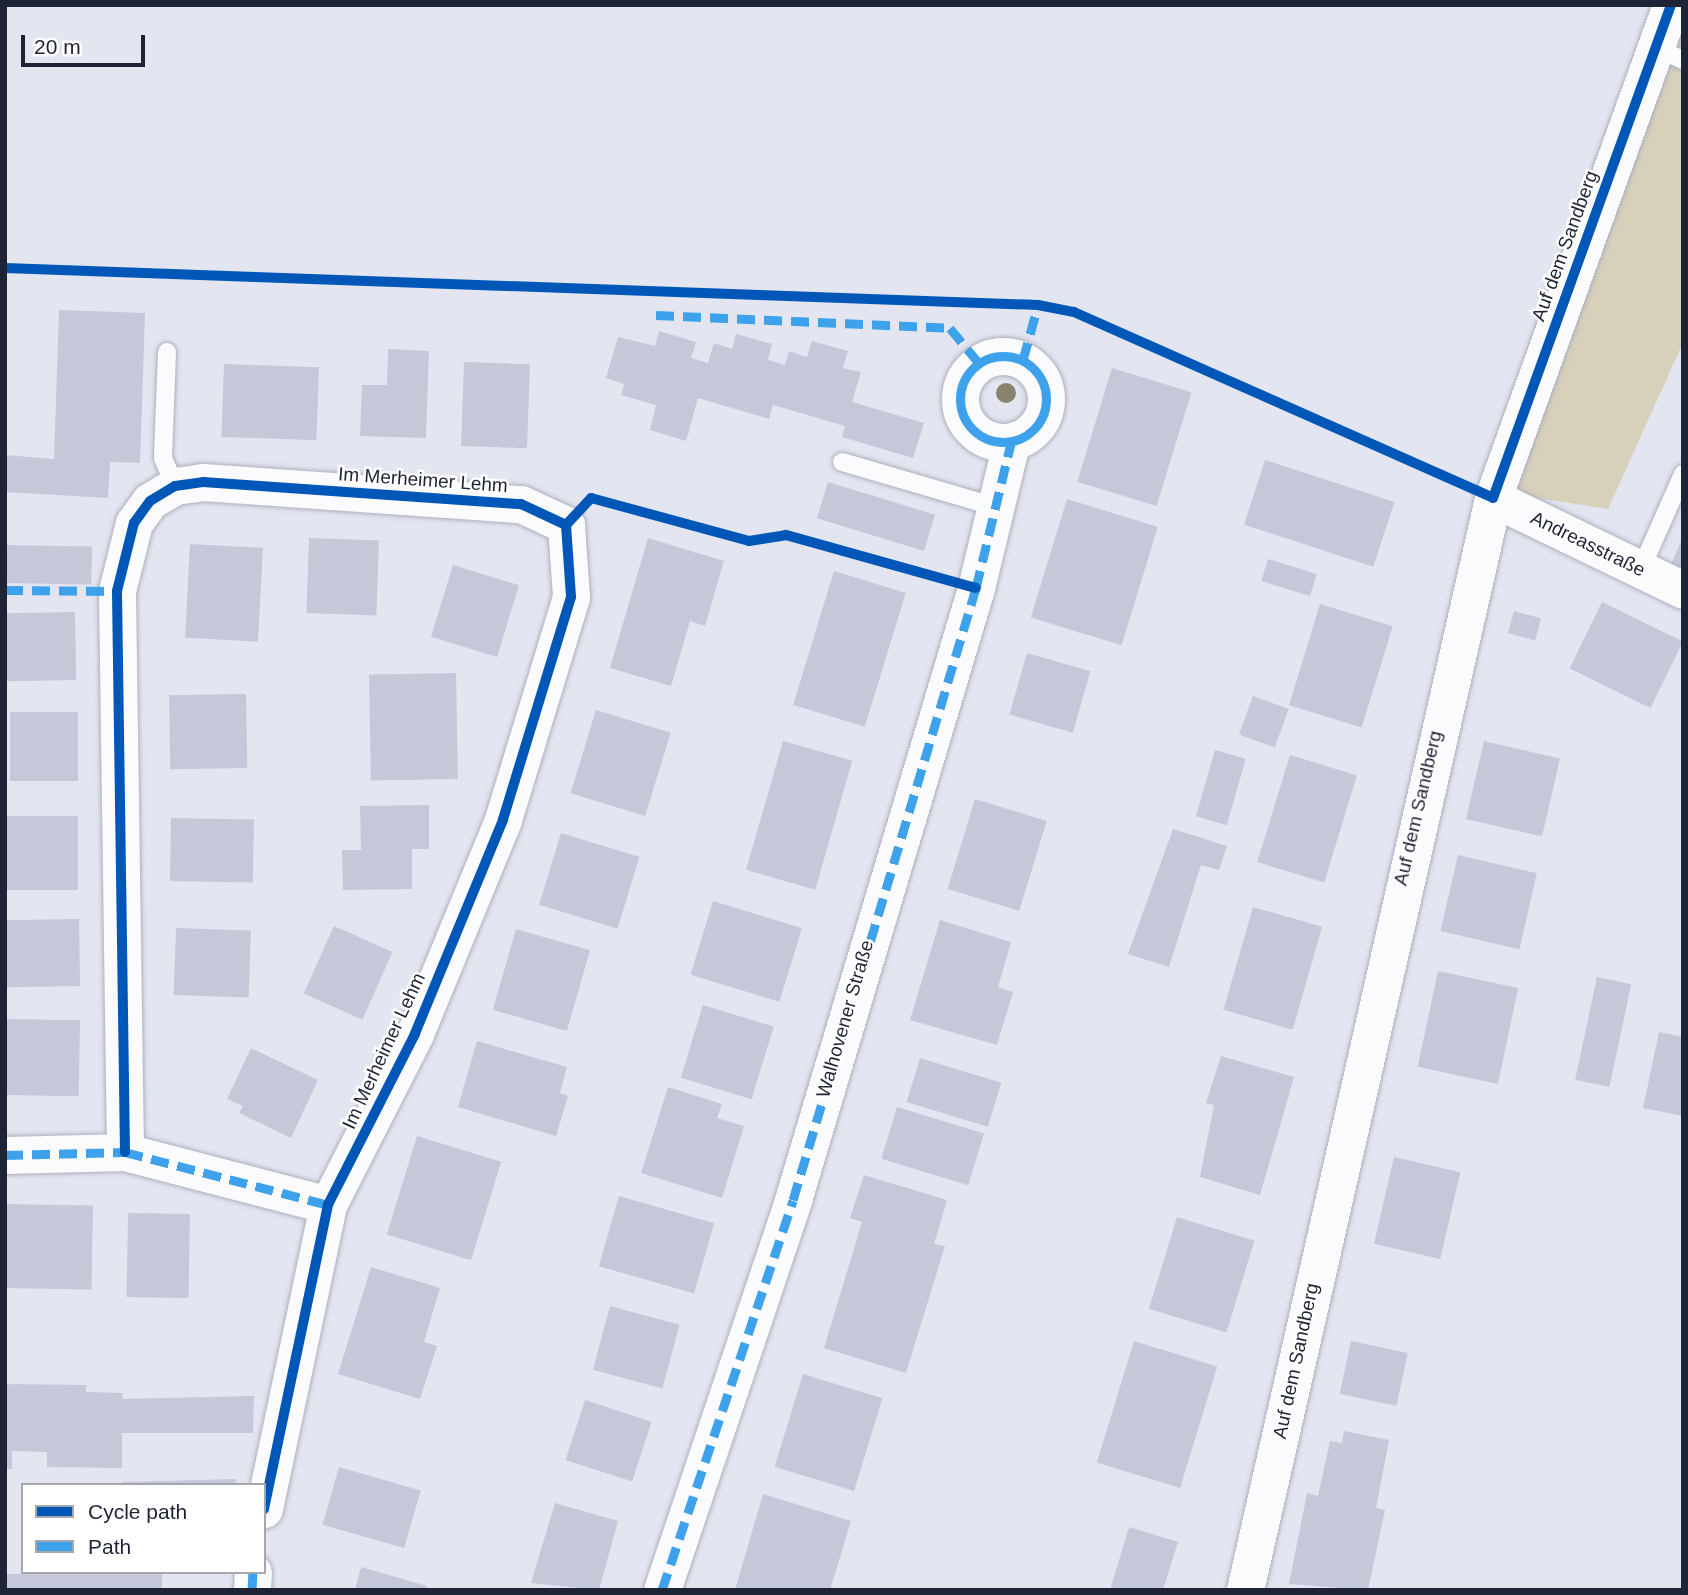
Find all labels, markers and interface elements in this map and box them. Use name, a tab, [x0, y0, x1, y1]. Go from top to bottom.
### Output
scale bar	[24, 21, 149, 65]
text: 20 m	[34, 35, 81, 58]
street label: Auf dem Sandberg	[1527, 168, 1603, 324]
street label: Im Merheimer Lehm	[337, 463, 509, 497]
street label: Andreasstraße	[1527, 506, 1649, 582]
street label: Auf dem Sandberg	[1389, 728, 1447, 888]
street label: Walhovener Straße	[812, 938, 878, 1100]
street label: Im Merheimer Lehm	[338, 969, 430, 1133]
street label: Auf dem Sandberg	[1268, 1281, 1324, 1441]
legend	[21, 1483, 266, 1574]
text: Cycle path	[88, 1500, 187, 1523]
text: Path	[88, 1535, 131, 1558]

